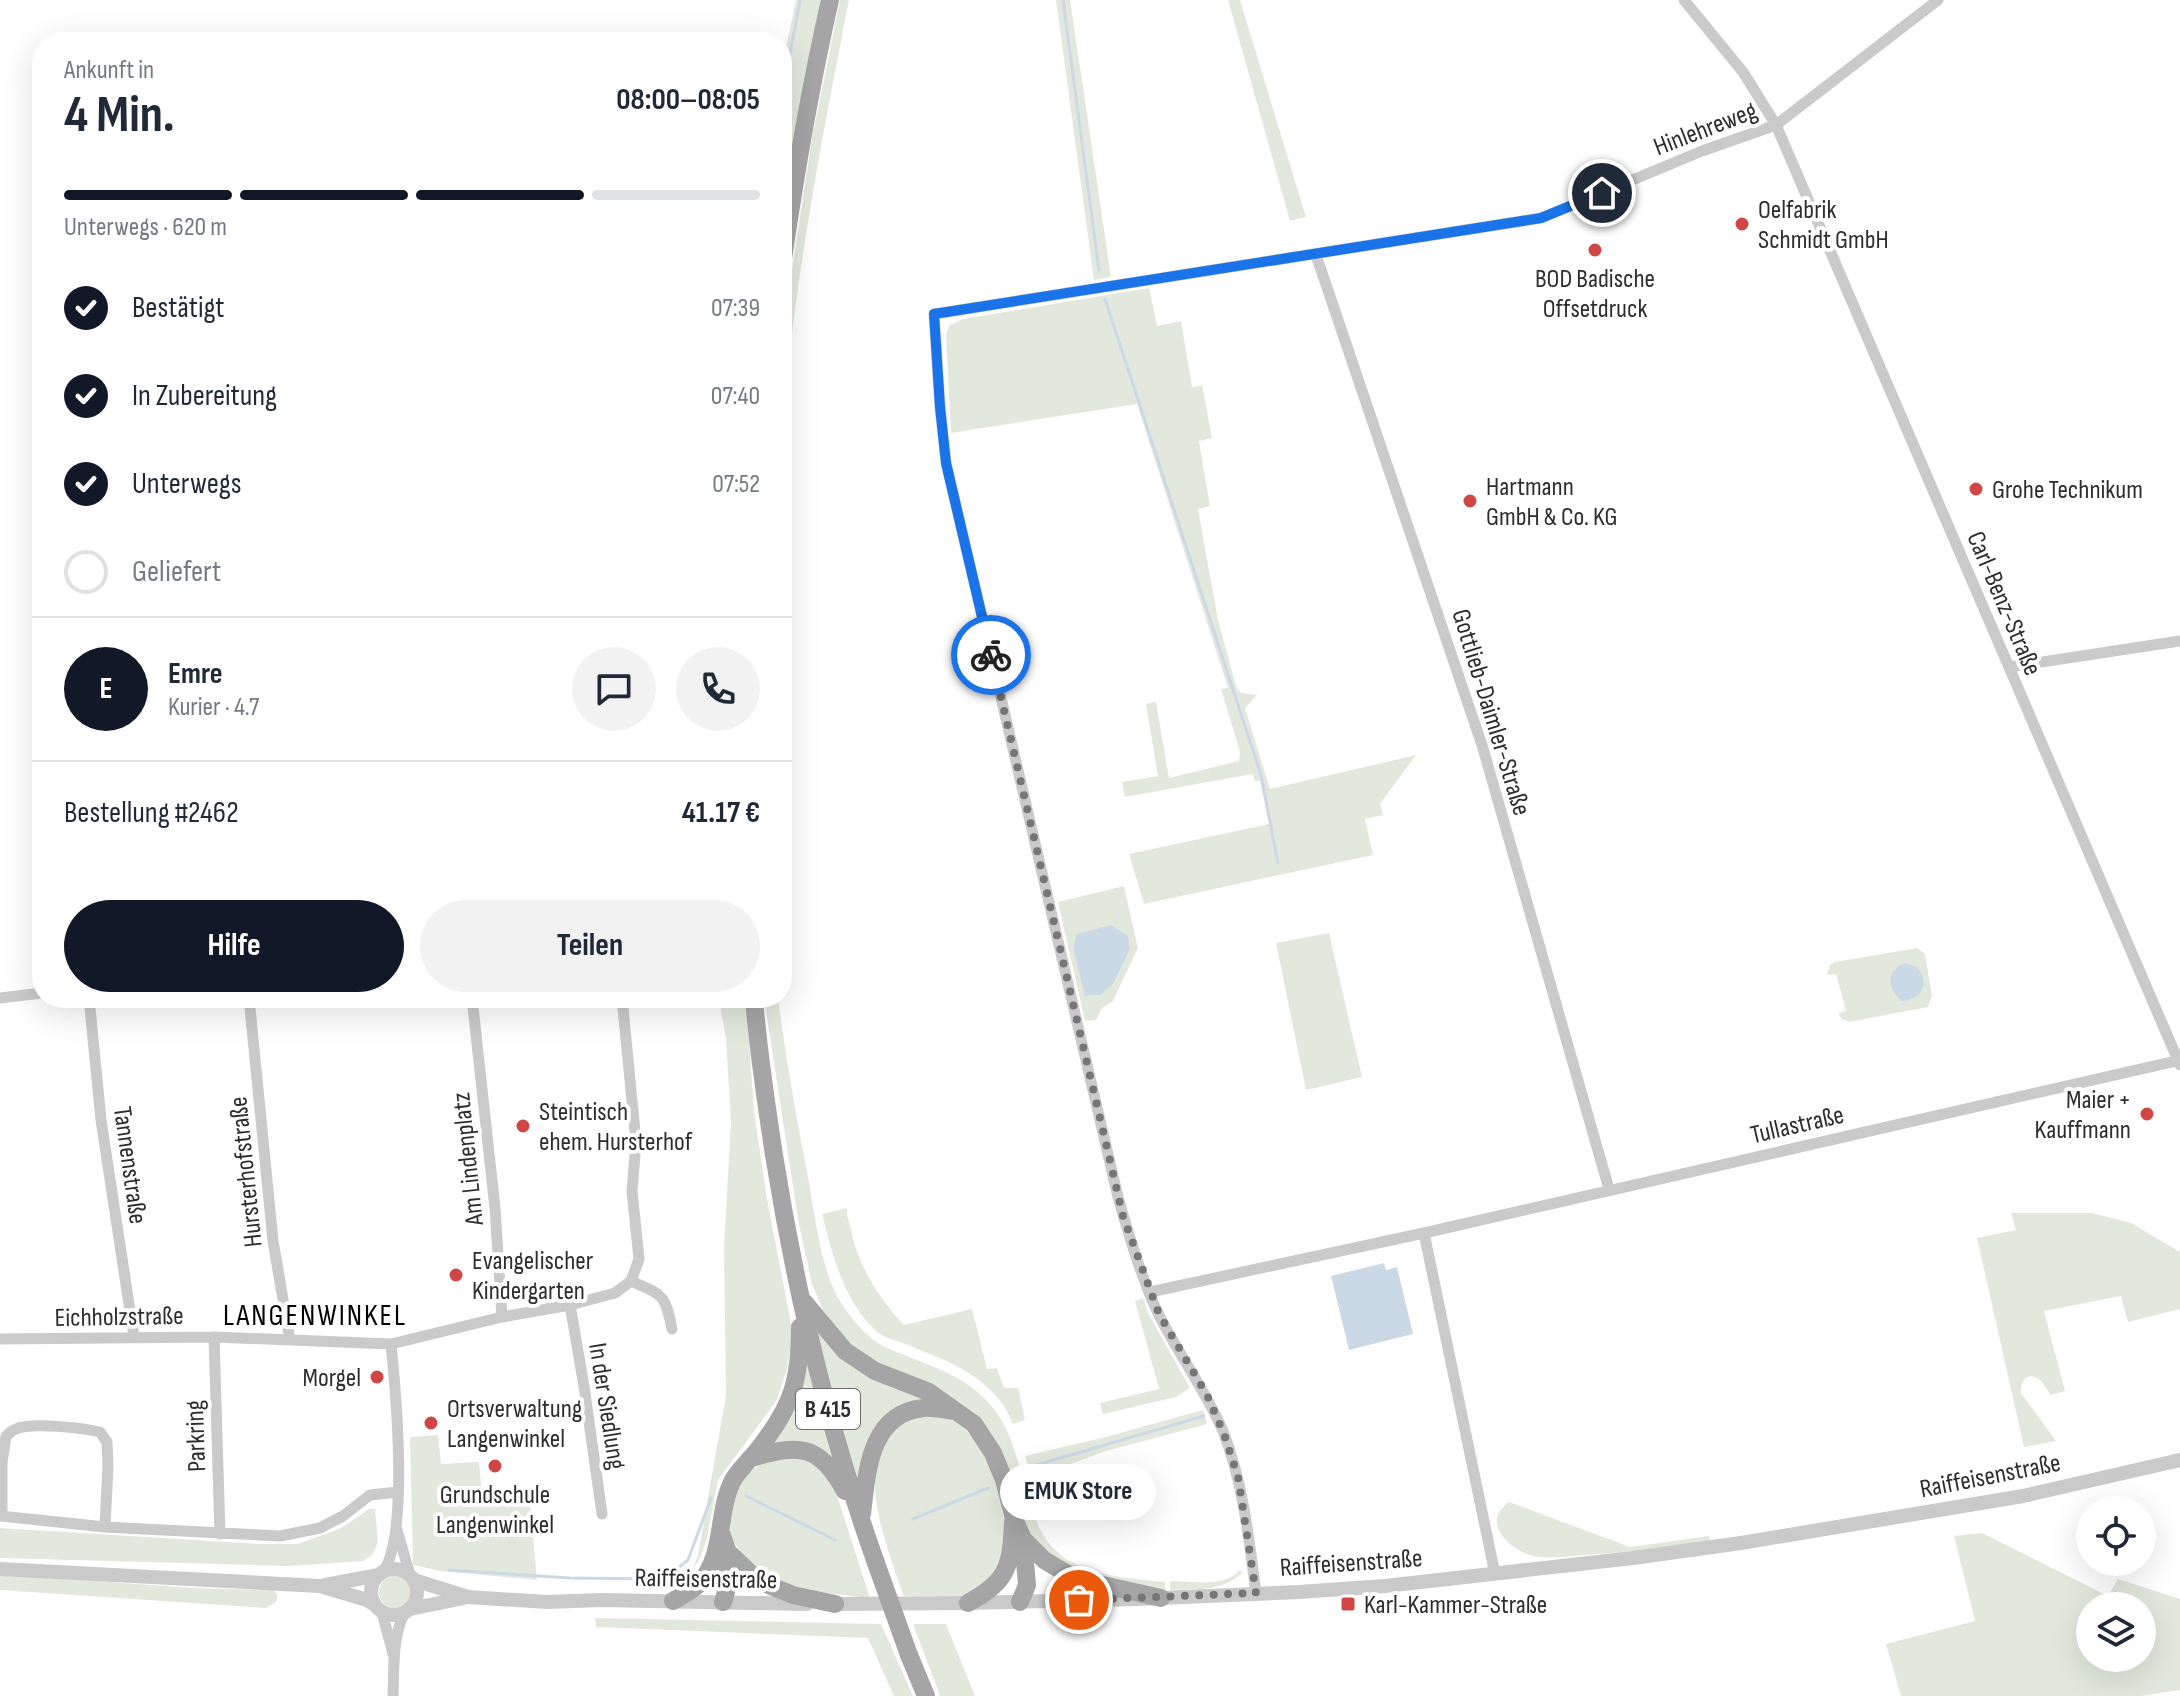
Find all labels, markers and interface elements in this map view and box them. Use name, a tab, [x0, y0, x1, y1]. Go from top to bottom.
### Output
text: Ankunft in	[64, 55, 154, 86]
text: 08:00–08:05	[616, 82, 760, 118]
text: 4 Min.	[64, 84, 175, 147]
street label: Hinlehreweg	[1649, 96, 1762, 163]
pin	[1568, 159, 1636, 227]
icon: home	[1580, 171, 1624, 215]
place label: Oelfabrik Schmidt GmbH	[1758, 195, 1889, 256]
text: Unterwegs · 620 m	[64, 212, 227, 243]
marker: Oelfabrik Schmidt GmbH	[1733, 215, 1751, 233]
marker: BOD Badische Offsetdruck	[1586, 241, 1604, 259]
place label: BOD Badische Offsetdruck	[1535, 264, 1655, 325]
icon: check	[64, 286, 108, 330]
text: Bestätigt	[132, 290, 224, 326]
text: 07:39	[711, 293, 760, 324]
icon: check	[64, 374, 108, 418]
text: In Zubereitung	[132, 378, 277, 414]
text: 07:40	[711, 381, 760, 412]
icon: check	[64, 462, 108, 506]
text: Unterwegs	[132, 466, 241, 502]
text: 07:52	[712, 469, 760, 500]
place label: Hartmann GmbH & Co. KG	[1486, 472, 1618, 533]
place label: Grohe Technikum	[1992, 475, 2143, 506]
marker: Grohe Technikum	[1967, 480, 1985, 498]
marker: Hartmann GmbH & Co. KG	[1461, 492, 1479, 510]
street label: Carl-Benz-Straße	[1959, 527, 2048, 680]
text: Geliefert	[132, 554, 221, 590]
street label: Gottlieb-Daimler-Straße	[1444, 605, 1537, 819]
courier	[951, 615, 1031, 695]
icon: bike	[969, 633, 1013, 677]
button: chat	[572, 647, 656, 731]
button: phone	[676, 647, 760, 731]
text: Emre	[168, 656, 223, 692]
text: E	[99, 671, 113, 707]
text: Kurier · 4.7	[168, 692, 259, 723]
text: Bestellung #2462	[64, 795, 239, 831]
text: 41.17 €	[682, 795, 760, 831]
button: Hilfe	[64, 900, 404, 992]
button: Teilen	[420, 900, 760, 992]
place label: Maier + Kauffmann	[2035, 1085, 2131, 1146]
street label: Am Lindenplatz	[446, 1091, 491, 1228]
street label: Hursterhofstraße	[223, 1095, 270, 1249]
place label: Steintisch ehem. Hursterhof	[539, 1097, 693, 1158]
street label: Tullastraße	[1748, 1100, 1847, 1151]
street label: Tannenstraße	[106, 1104, 153, 1226]
marker: Maier + Kauffmann	[2138, 1105, 2156, 1123]
marker: Steintisch ehem. Hursterhof	[514, 1117, 532, 1135]
place label: Evangelischer Kindergarten	[472, 1246, 594, 1307]
marker: Evangelischer Kindergarten	[447, 1266, 465, 1284]
district label: LANGENWINKEL	[223, 1298, 407, 1334]
street label: Eichholzstraße	[54, 1301, 184, 1334]
street label: In der Siedlung	[581, 1341, 632, 1472]
place label: Morgel	[302, 1363, 361, 1394]
marker: Morgel	[368, 1368, 386, 1386]
road number: B 415	[796, 1389, 860, 1429]
place label: Ortsverwaltung Langenwinkel	[447, 1394, 582, 1455]
street label: Parkring	[180, 1400, 213, 1472]
marker: Ortsverwaltung Langenwinkel	[422, 1414, 440, 1432]
street label: Raiffeisenstraße	[1917, 1448, 2063, 1505]
marker: Grundschule Langenwinkel	[486, 1457, 504, 1475]
callout: EMUK Store	[1001, 1464, 1157, 1520]
text: EMUK Store	[1024, 1476, 1132, 1507]
place label: Grundschule Langenwinkel	[436, 1480, 554, 1541]
map controls	[2076, 1496, 2156, 1672]
button: locate	[2076, 1496, 2156, 1576]
street label: Raiffeisenstraße	[1279, 1543, 1423, 1584]
street label: Raiffeisenstraße	[634, 1563, 778, 1596]
pin	[1045, 1566, 1113, 1634]
icon: bag	[1057, 1578, 1101, 1622]
place label: Karl-Kammer-Straße	[1364, 1590, 1547, 1621]
button: layers	[2076, 1592, 2156, 1672]
marker: Karl-Kammer-Straße	[1339, 1595, 1357, 1613]

